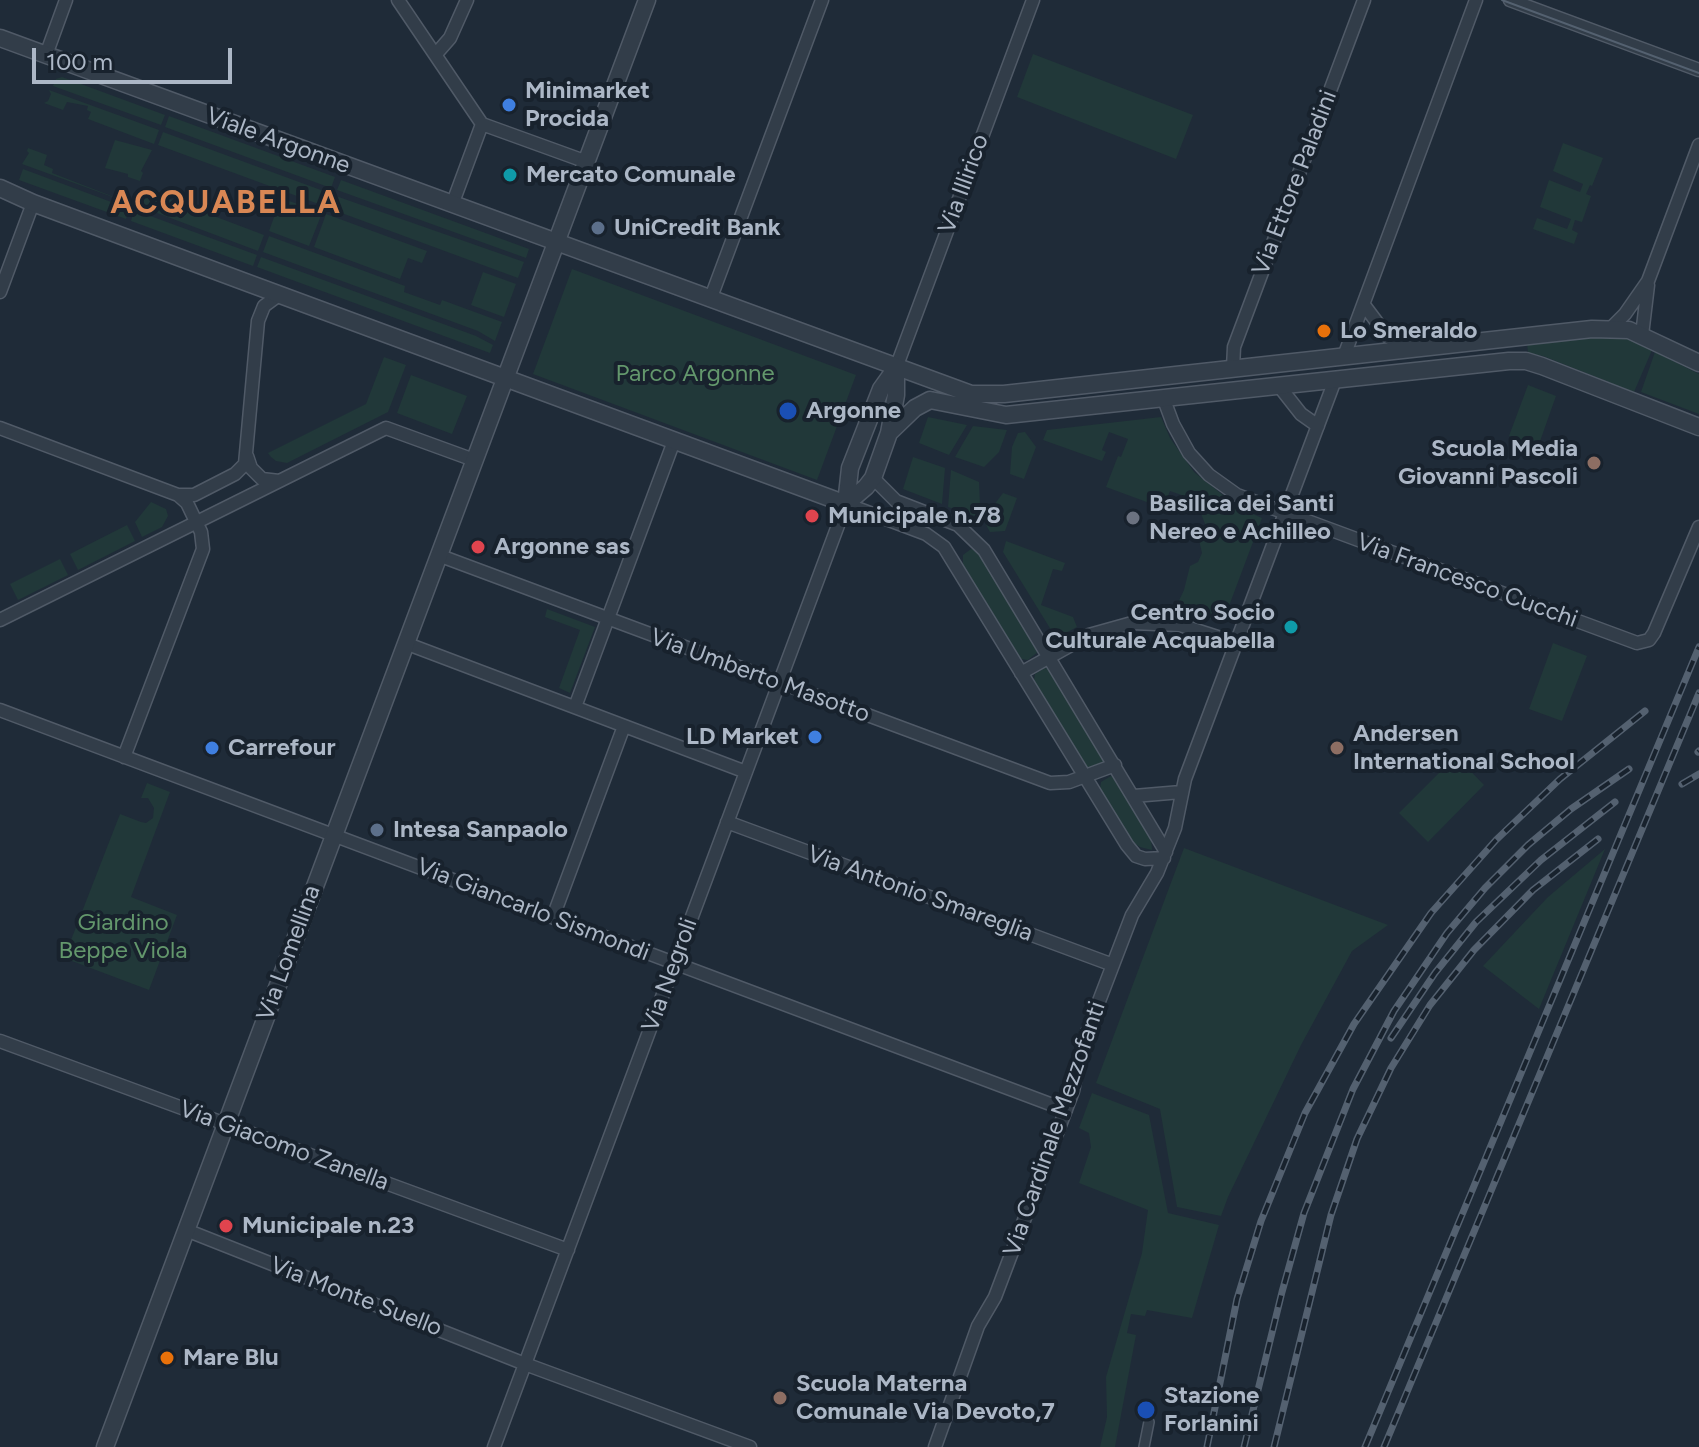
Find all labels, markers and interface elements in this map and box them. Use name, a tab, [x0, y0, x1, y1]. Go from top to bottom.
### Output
scale bar	[36, 32, 236, 82]
text: 100 m	[46, 47, 113, 76]
place label: Minimarket Procida	[525, 77, 650, 133]
street label: Via Ettore Paladini	[1246, 86, 1344, 280]
marker: Minimarket Procida	[500, 96, 518, 114]
street label: Viale Argonne	[202, 102, 354, 180]
street label: Via Illirico	[933, 130, 995, 238]
place label: Mercato Comunale	[526, 161, 735, 189]
marker: Mercato Comunale	[501, 166, 519, 184]
district label: ACQUABELLA	[110, 185, 342, 223]
place label: UniCredit Bank	[614, 214, 781, 242]
marker: UniCredit Bank	[589, 219, 607, 237]
place label: Lo Smeraldo	[1340, 317, 1477, 345]
marker: Lo Smeraldo	[1315, 322, 1333, 340]
park label: Parco Argonne	[615, 360, 775, 388]
place label: Argonne	[806, 397, 901, 425]
marker: Argonne	[777, 400, 799, 422]
place label: Scuola Media Giovanni Pascoli	[1398, 435, 1578, 491]
marker: Scuola Media Giovanni Pascoli	[1585, 454, 1603, 472]
place label: Basilica dei Santi Nereo e Achilleo	[1149, 490, 1334, 546]
place label: Municipale n.78	[828, 502, 1001, 530]
marker: Municipale n.78	[803, 507, 821, 525]
marker: Basilica dei Santi Nereo e Achilleo	[1124, 509, 1142, 527]
street label: Via Francesco Cucchi	[1353, 528, 1581, 634]
place label: Argonne sas	[494, 533, 630, 561]
marker: Argonne sas	[469, 538, 487, 556]
place label: Centro Socio Culturale Acquabella	[1045, 599, 1275, 655]
marker: Centro Socio Culturale Acquabella	[1282, 618, 1300, 636]
street label: Via Umberto Masotto	[646, 623, 874, 729]
place label: Andersen International School	[1353, 720, 1575, 776]
place label: LD Market	[686, 723, 799, 751]
marker: LD Market	[806, 728, 824, 746]
place label: Carrefour	[228, 734, 335, 762]
marker: Carrefour	[203, 739, 221, 757]
marker: Andersen International School	[1328, 739, 1346, 757]
place label: Intesa Sanpaolo	[393, 816, 568, 844]
marker: Intesa Sanpaolo	[368, 821, 386, 839]
street label: Via Antonio Smareglia	[803, 840, 1037, 948]
street label: Via Giancarlo Sismondi	[412, 852, 654, 968]
street label: Via Lomellina	[251, 881, 327, 1025]
park label: Giardino Beppe Viola	[59, 909, 187, 965]
street label: Via Negroli	[636, 914, 704, 1036]
street label: Via Cardinale Mezzofanti	[998, 998, 1112, 1260]
street label: Via Giacomo Zanella	[175, 1095, 393, 1197]
place label: Municipale n.23	[242, 1212, 414, 1240]
marker: Municipale n.23	[217, 1217, 235, 1235]
street label: Via Monte Suello	[266, 1251, 446, 1343]
place label: Mare Blu	[183, 1344, 279, 1372]
marker: Mare Blu	[158, 1349, 176, 1367]
place label: Scuola Materna Comunale Via Devoto,7	[796, 1370, 1055, 1426]
place label: Stazione Forlanini	[1164, 1382, 1259, 1438]
marker: Scuola Materna Comunale Via Devoto,7	[771, 1389, 789, 1407]
marker: Stazione Forlanini	[1135, 1399, 1157, 1421]

